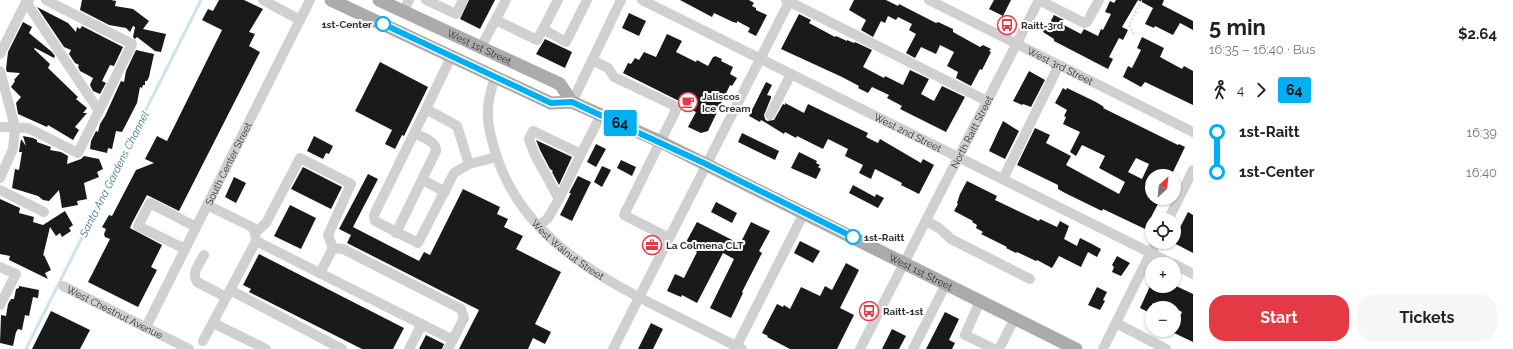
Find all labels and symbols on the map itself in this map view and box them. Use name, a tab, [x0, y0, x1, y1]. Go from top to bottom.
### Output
bus stop icon: Raitt-3rd	[996, 14, 1018, 36]
marker: 1st-Center	[375, 16, 391, 32]
place label: 1st-Center	[322, 19, 372, 30]
place label: Raitt-3rd	[1021, 20, 1064, 31]
street label: West 1st Street	[446, 28, 514, 67]
street label: West 3rd Street	[1026, 45, 1095, 87]
cafe icon: Jaliscos Ice Cream	[677, 91, 699, 113]
place label: Jaliscos Ice Cream	[702, 91, 750, 114]
street label: North Raitt Street	[949, 93, 995, 170]
water label: Santa Ana Gardens Channel	[77, 109, 152, 240]
line badge: 64	[602, 110, 638, 136]
street label: West 2nd Street	[872, 111, 944, 154]
street label: South Center Street	[203, 120, 254, 207]
north arrow	[1145, 169, 1181, 205]
street label: West Walnut Street	[529, 218, 606, 282]
marker: 1st-Raitt	[845, 229, 861, 245]
place label: 1st-Raitt	[864, 232, 905, 243]
office icon: La Colmena CLT	[641, 234, 663, 256]
place label: La Colmena CLT	[666, 240, 744, 251]
street label: West 1st Street	[887, 252, 955, 293]
street label: West Chestnut Avenue	[65, 284, 165, 341]
bus stop icon: Raitt-1st	[858, 300, 880, 322]
place label: Raitt-1st	[883, 306, 924, 317]

